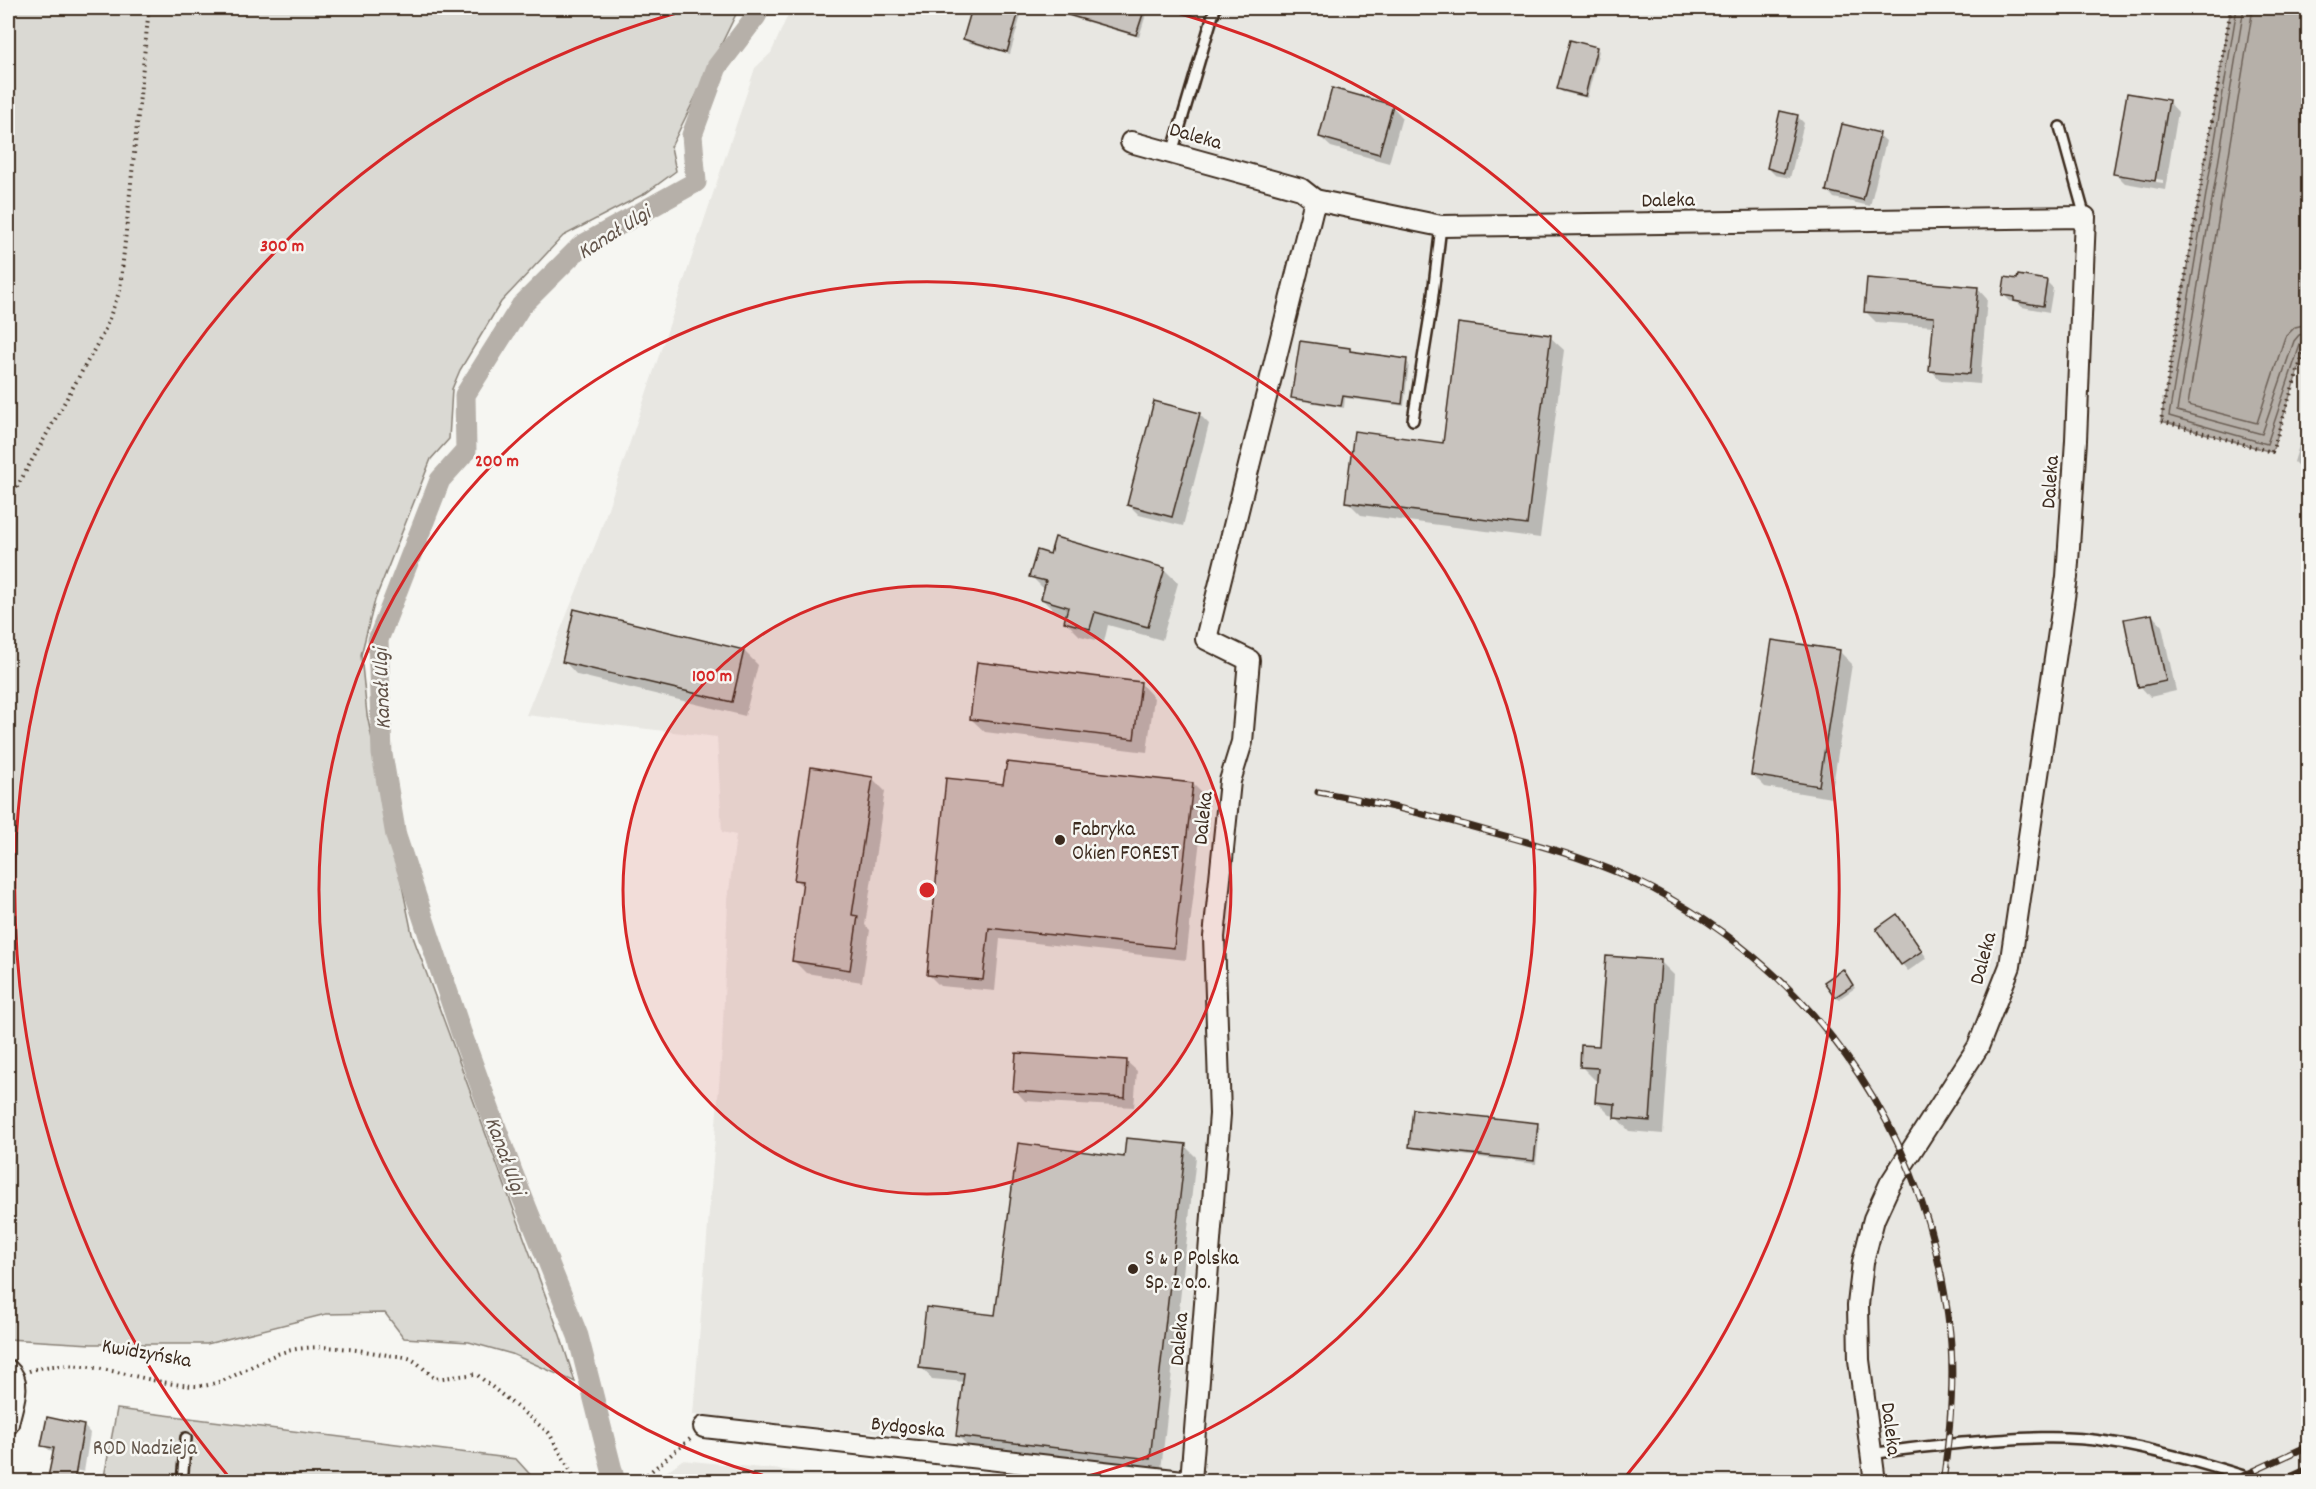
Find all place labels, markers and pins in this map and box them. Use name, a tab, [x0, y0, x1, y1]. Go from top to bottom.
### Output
place label: Fabryka Okien FOREST	[1072, 816, 1180, 870]
marker: Fabryka Okien FOREST	[1053, 833, 1067, 847]
centre of rings	[917, 880, 937, 900]
place label: S & P Polska Sp. z o.o.	[1145, 1245, 1240, 1299]
marker: S & P Polska Sp. z o.o.	[1126, 1262, 1140, 1276]

